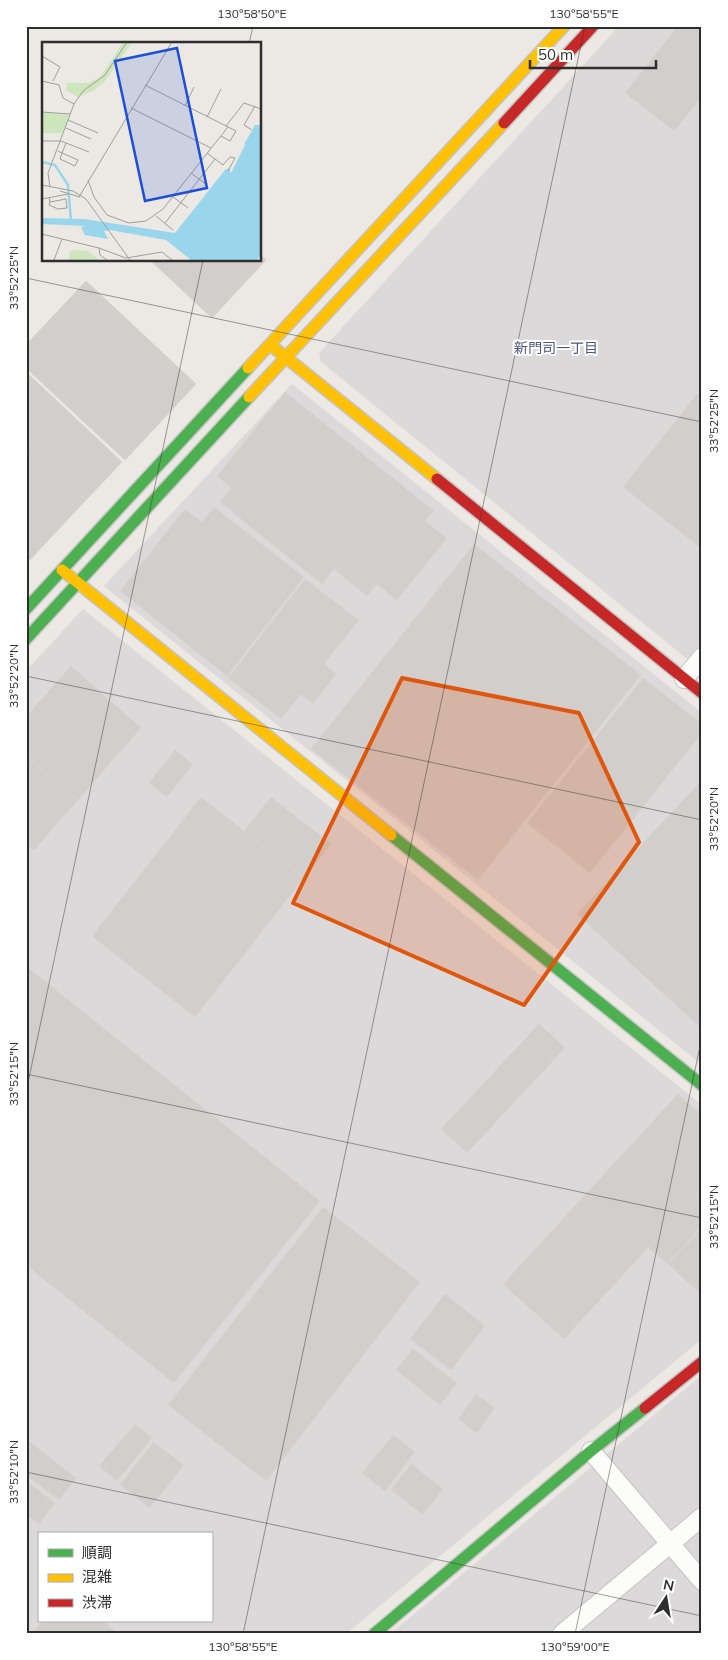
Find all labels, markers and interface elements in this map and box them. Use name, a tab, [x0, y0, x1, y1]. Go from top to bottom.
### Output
text: 130°58'50"E	[217, 6, 287, 21]
text: 130°58'55"E	[549, 6, 619, 21]
scale bar	[530, 38, 657, 70]
inset map	[42, 42, 261, 261]
text: 50 m	[538, 45, 573, 64]
text: 33°52'25"N	[6, 246, 21, 310]
district label: 新門司一丁目	[514, 339, 598, 357]
text: 33°52'25"N	[706, 389, 721, 453]
text: 33°52'20"N	[6, 644, 21, 708]
text: 33°52'20"N	[706, 787, 721, 851]
text: 33°52'15"N	[6, 1042, 21, 1106]
text: 33°52'15"N	[706, 1185, 721, 1249]
text: 33°52'10"N	[6, 1440, 21, 1504]
legend	[38, 1532, 212, 1622]
text: 順調	[82, 1543, 112, 1562]
text: 混雑	[82, 1567, 112, 1586]
north arrow	[640, 1572, 690, 1622]
text: N	[662, 1575, 676, 1595]
text: 渋滞	[82, 1593, 112, 1612]
text: 130°58'55"E	[208, 1639, 278, 1654]
text: 130°59'00"E	[540, 1639, 610, 1654]

